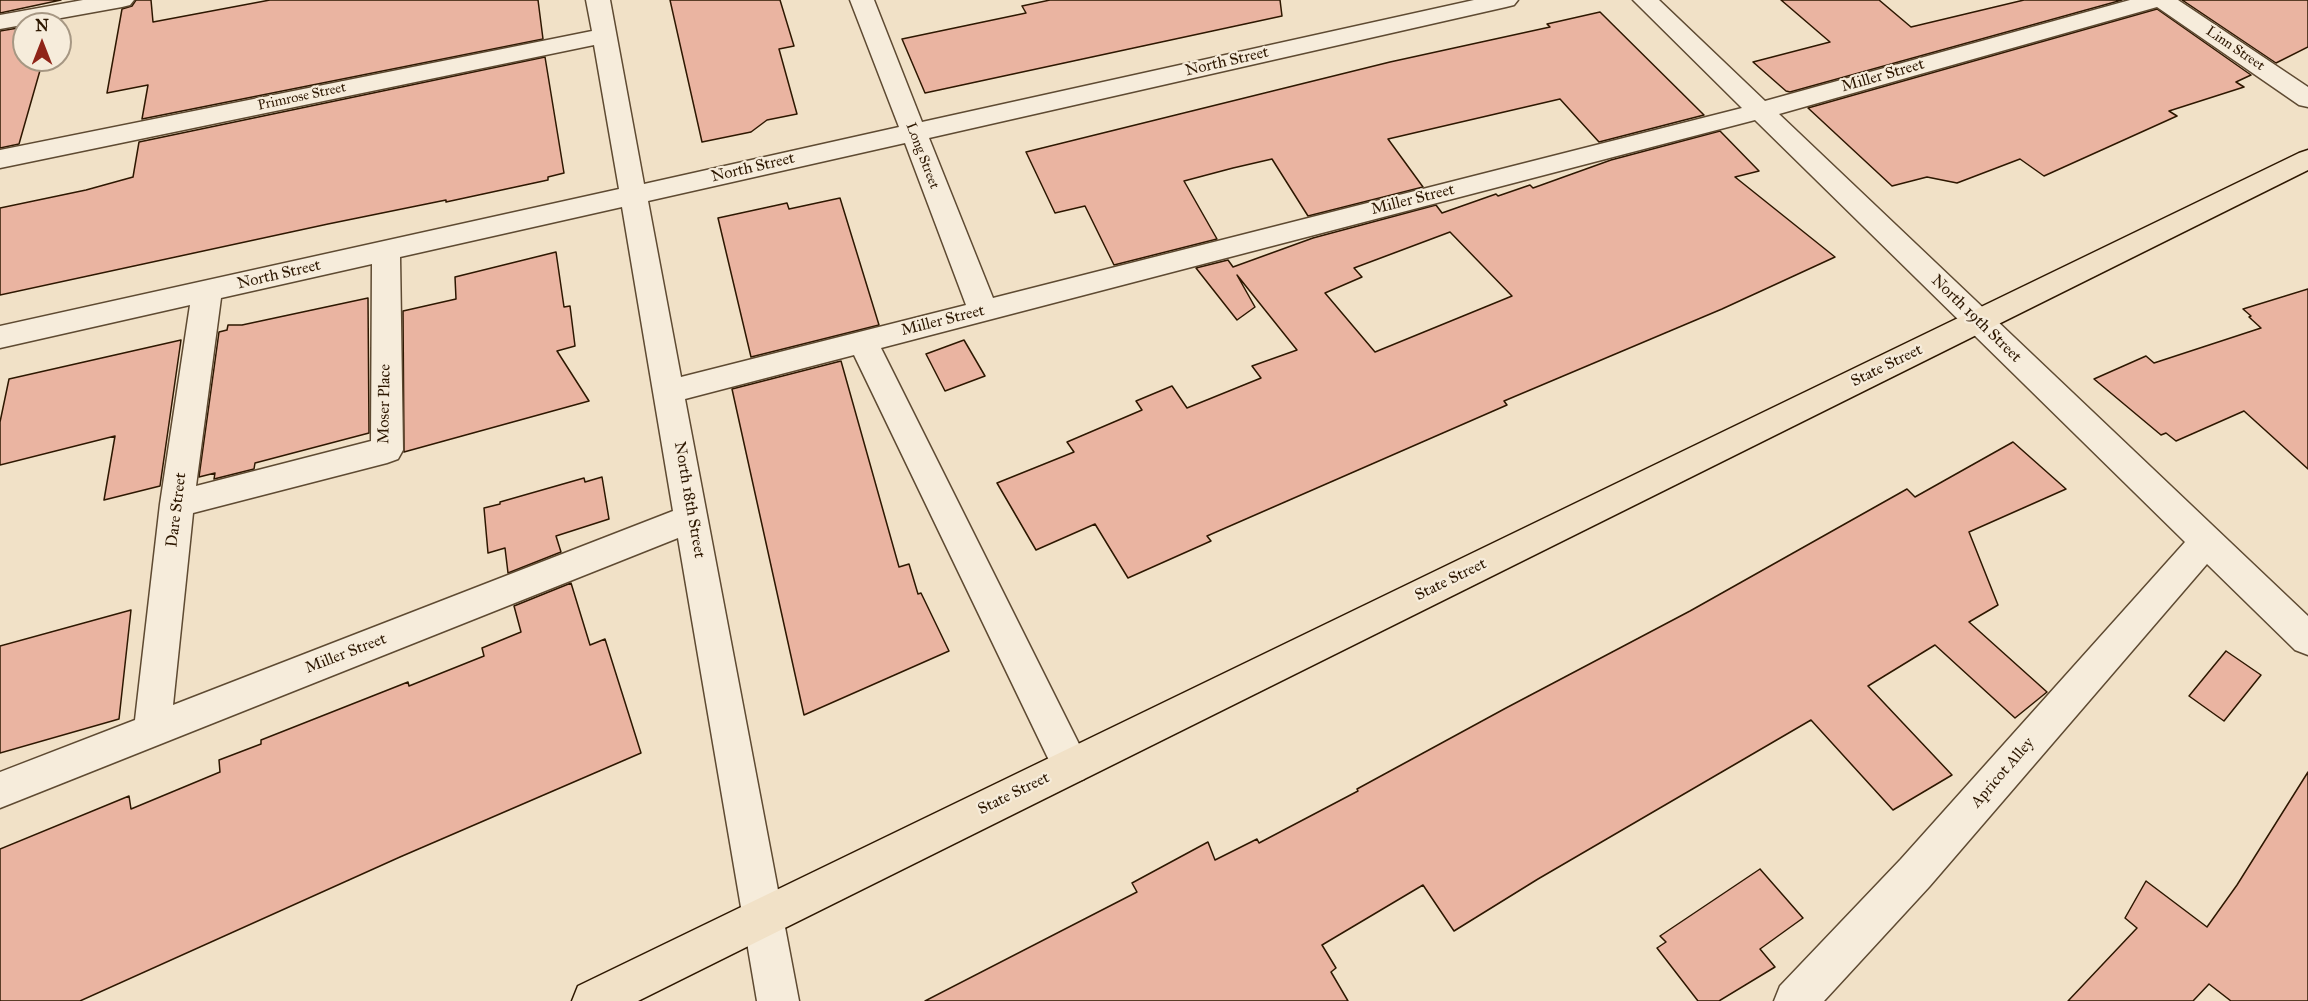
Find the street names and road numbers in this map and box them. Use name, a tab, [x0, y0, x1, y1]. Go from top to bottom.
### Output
street label: Linn Street	[2202, 23, 2268, 75]
street label: North Street	[1183, 43, 1271, 81]
street label: Miller Street	[1839, 55, 1927, 97]
street label: Primrose Street	[256, 79, 348, 115]
street label: Long Street	[902, 121, 942, 191]
street label: North Street	[709, 149, 797, 187]
street label: Miller Street	[1369, 180, 1457, 220]
street label: North Street	[235, 256, 323, 294]
street label: North 19th Street	[1927, 271, 2025, 367]
street label: Miller Street	[899, 301, 987, 341]
street label: State Street	[1848, 340, 1926, 392]
street label: Moser Place	[375, 364, 395, 444]
street label: North 18th Street	[669, 440, 709, 560]
street label: Dare Street	[163, 472, 191, 548]
street label: State Street	[1412, 554, 1490, 606]
street label: Miller Street	[303, 630, 389, 678]
street label: Apricot Alley	[1967, 734, 2039, 812]
street label: State Street	[975, 768, 1053, 820]

